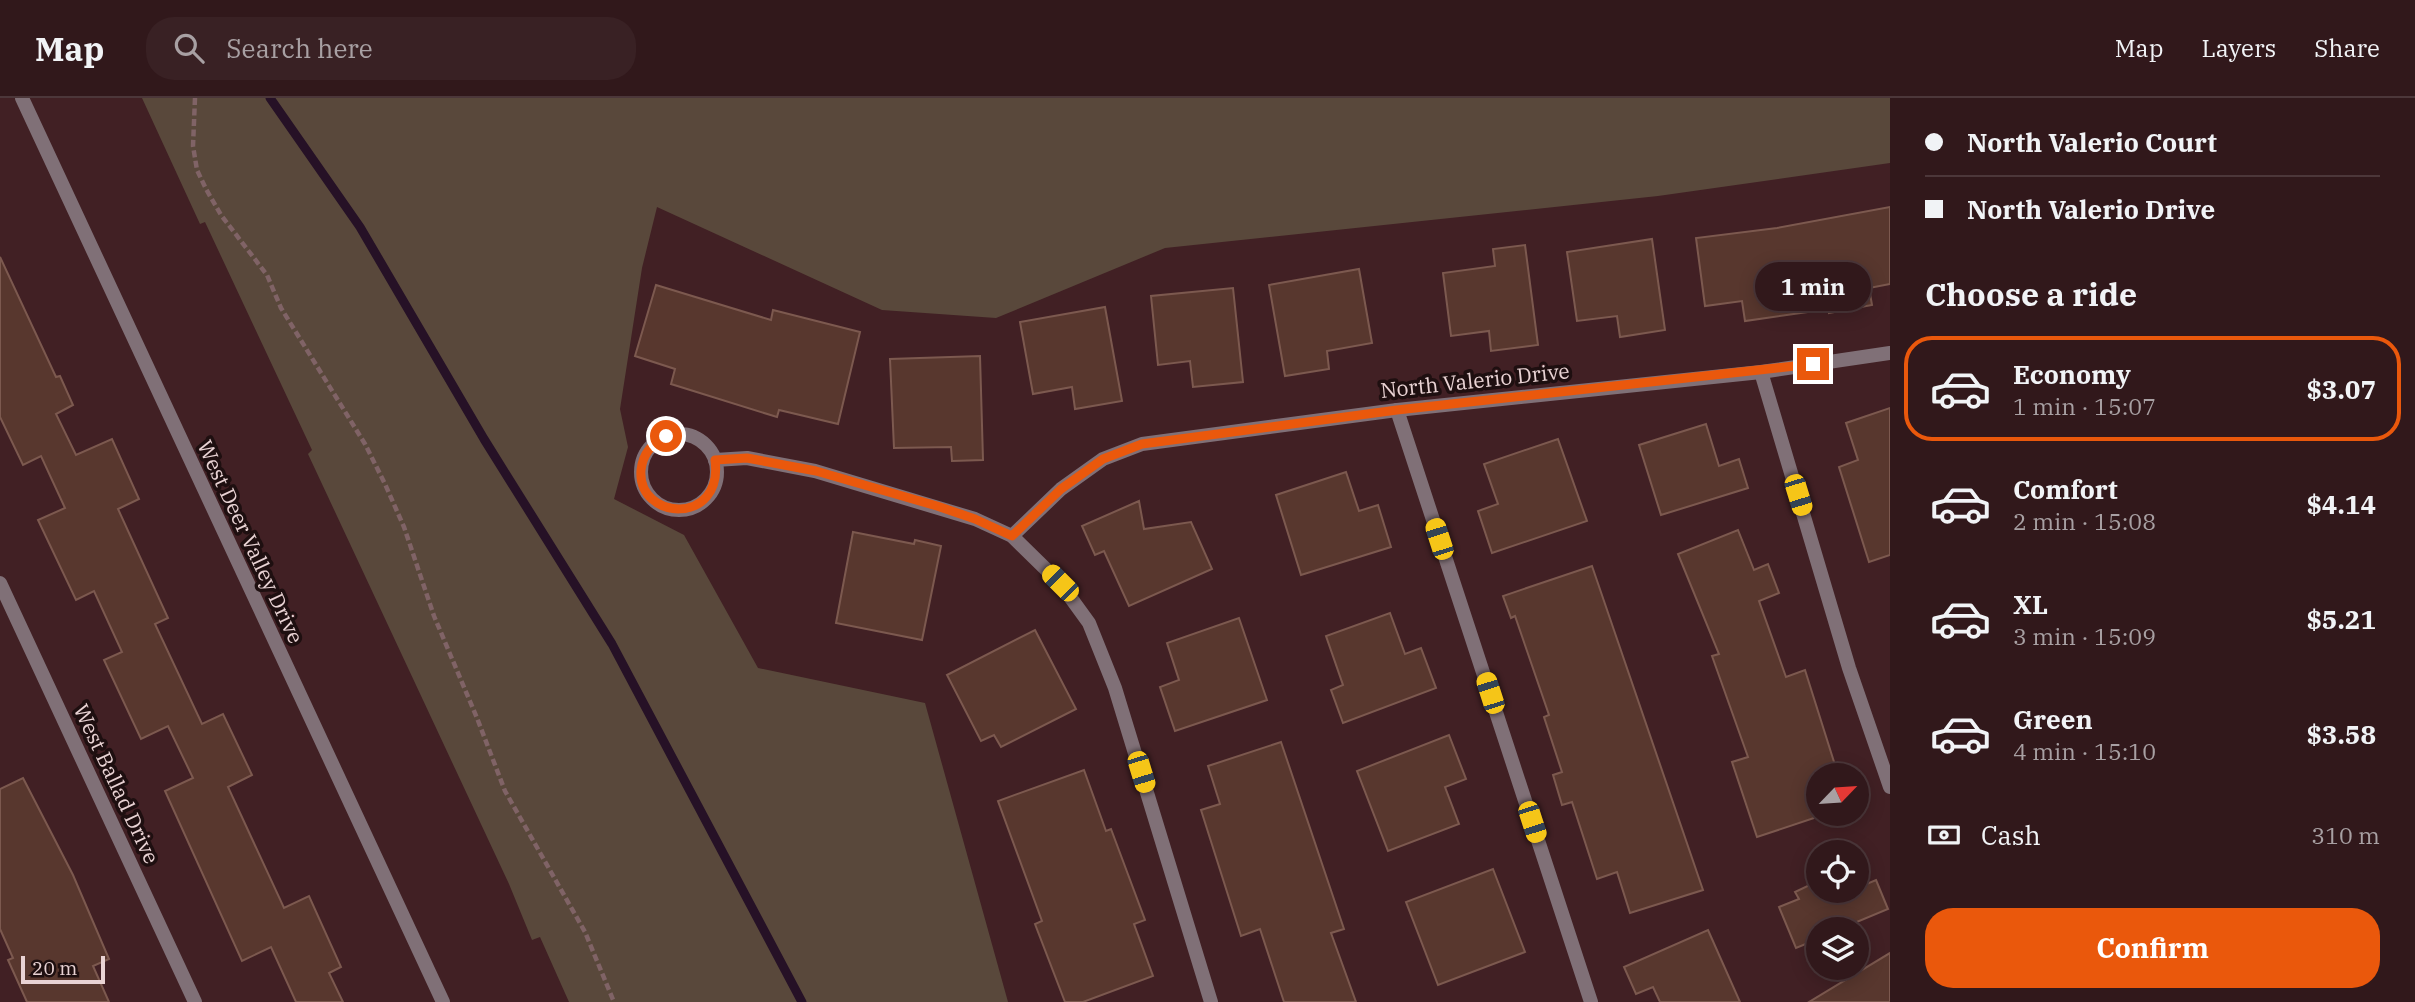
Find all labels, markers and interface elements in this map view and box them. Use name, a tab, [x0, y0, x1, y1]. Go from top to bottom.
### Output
search box	[146, 17, 636, 80]
text: Map	[35, 27, 104, 70]
icon: search	[170, 29, 208, 67]
text: Search here	[226, 31, 373, 65]
text: Map	[2115, 32, 2163, 64]
text: Layers	[2201, 32, 2276, 64]
text: Share	[2314, 32, 2380, 64]
text: North Valerio Court	[1967, 125, 2217, 159]
text: North Valerio Drive	[1967, 192, 2215, 226]
callout: 1 min	[1755, 262, 1871, 312]
text: 1 min	[1781, 271, 1845, 301]
text: Choose a ride	[1925, 273, 2137, 315]
route end	[1797, 348, 1829, 380]
street label: North Valerio Drive	[1379, 356, 1571, 404]
icon: car	[1929, 357, 1992, 420]
text: Economy	[2013, 357, 2131, 391]
text: $3.07	[2306, 372, 2376, 406]
text: 1 min · 15:07	[2013, 391, 2156, 421]
route start	[650, 420, 682, 452]
street label: West Deer Valley Drive	[191, 435, 310, 648]
car	[1782, 472, 1815, 518]
icon: car	[1929, 472, 1992, 535]
text: Comfort	[2013, 472, 2118, 506]
text: $4.14	[2306, 487, 2376, 521]
text: 2 min · 15:08	[2013, 506, 2156, 536]
car	[1423, 516, 1456, 562]
car	[1038, 561, 1083, 605]
icon: car	[1929, 587, 1992, 650]
text: XL	[2013, 587, 2048, 621]
text: $5.21	[2306, 602, 2376, 636]
text: 3 min · 15:09	[2013, 621, 2156, 651]
car	[1474, 670, 1507, 716]
street label: West Ballad Drive	[68, 699, 166, 868]
icon: car	[1929, 702, 1992, 765]
text: Green	[2013, 702, 2093, 736]
text: $3.58	[2306, 717, 2376, 751]
text: 4 min · 15:10	[2013, 736, 2156, 766]
car	[1125, 749, 1158, 795]
north arrow	[1806, 763, 1869, 826]
map controls	[1806, 763, 1869, 980]
car	[1516, 799, 1549, 845]
icon: cash	[1925, 816, 1963, 854]
text: Cash	[1981, 818, 2041, 852]
text: 310 m	[2311, 820, 2380, 850]
button: locate	[1806, 840, 1869, 903]
button: Confirm	[1925, 908, 2380, 988]
button: layers	[1806, 917, 1869, 980]
scale bar	[21, 953, 105, 985]
text: 20 m	[32, 956, 77, 980]

